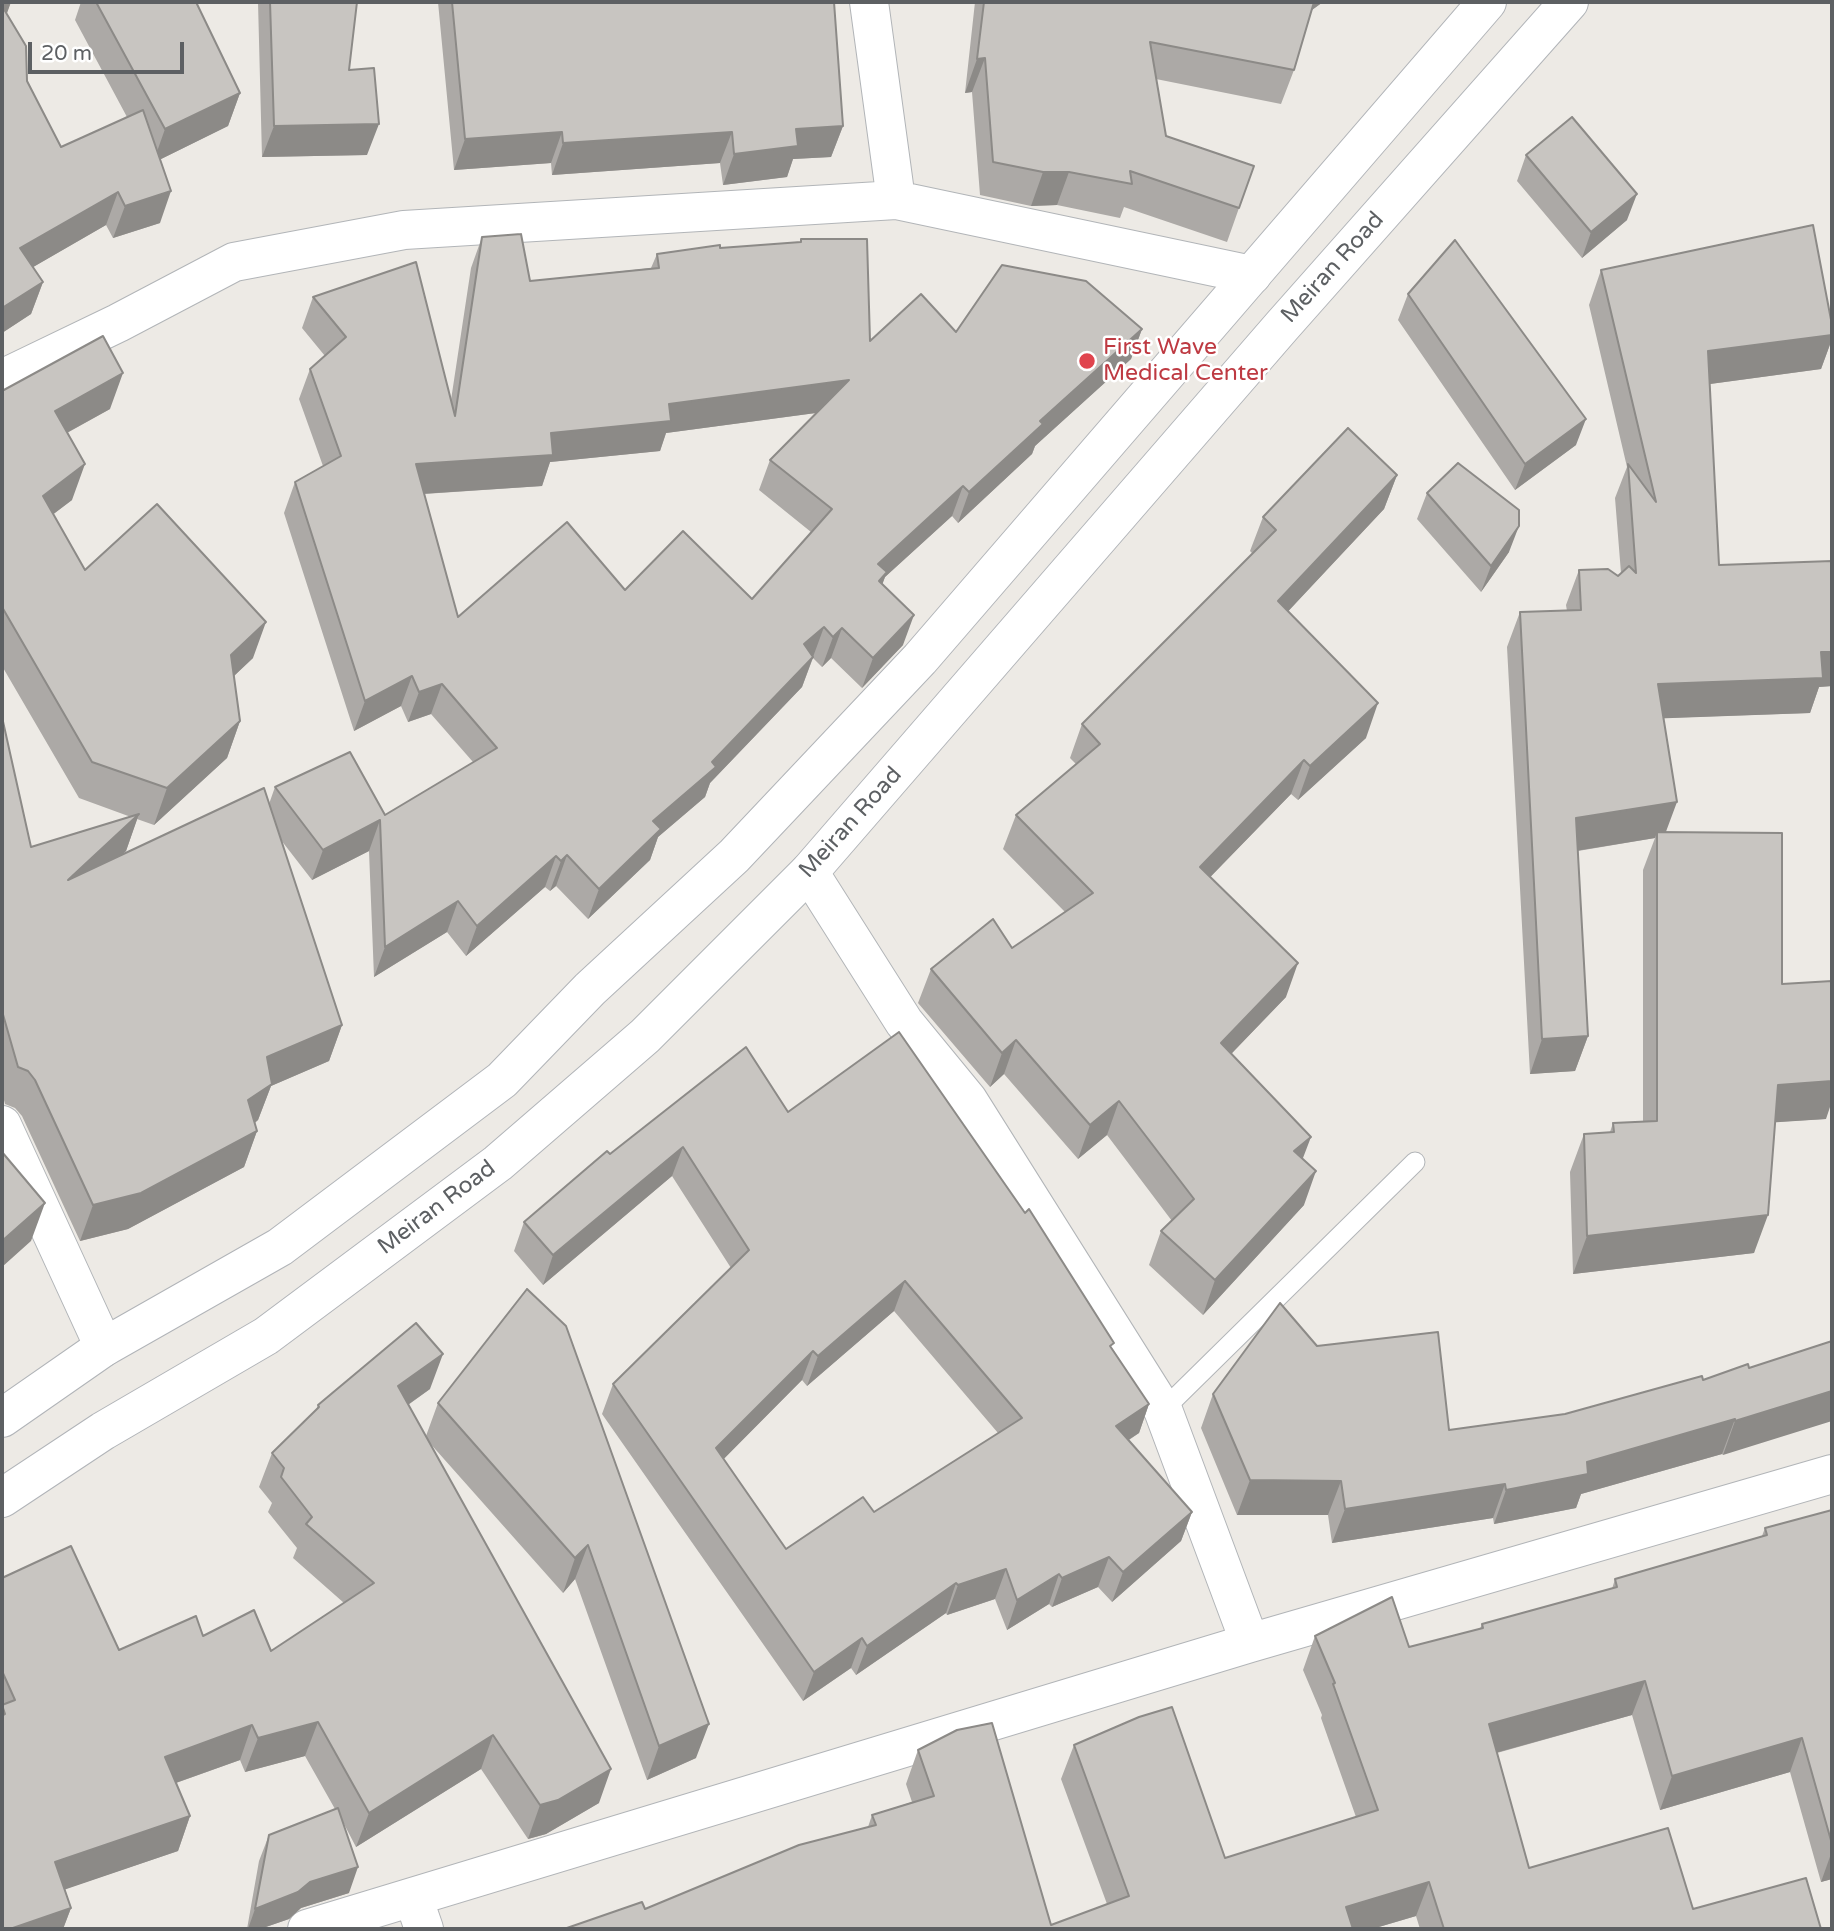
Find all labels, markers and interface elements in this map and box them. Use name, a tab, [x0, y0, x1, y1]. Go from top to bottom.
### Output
scale bar	[32, 28, 187, 72]
text: 20 m	[41, 41, 92, 66]
street label: Meiran Road	[1276, 207, 1390, 329]
place label: First Wave Medical Center	[1103, 334, 1268, 388]
marker: First Wave Medical Center	[1077, 351, 1097, 371]
street label: Meiran Road	[794, 762, 908, 884]
street label: Meiran Road	[373, 1155, 501, 1261]

